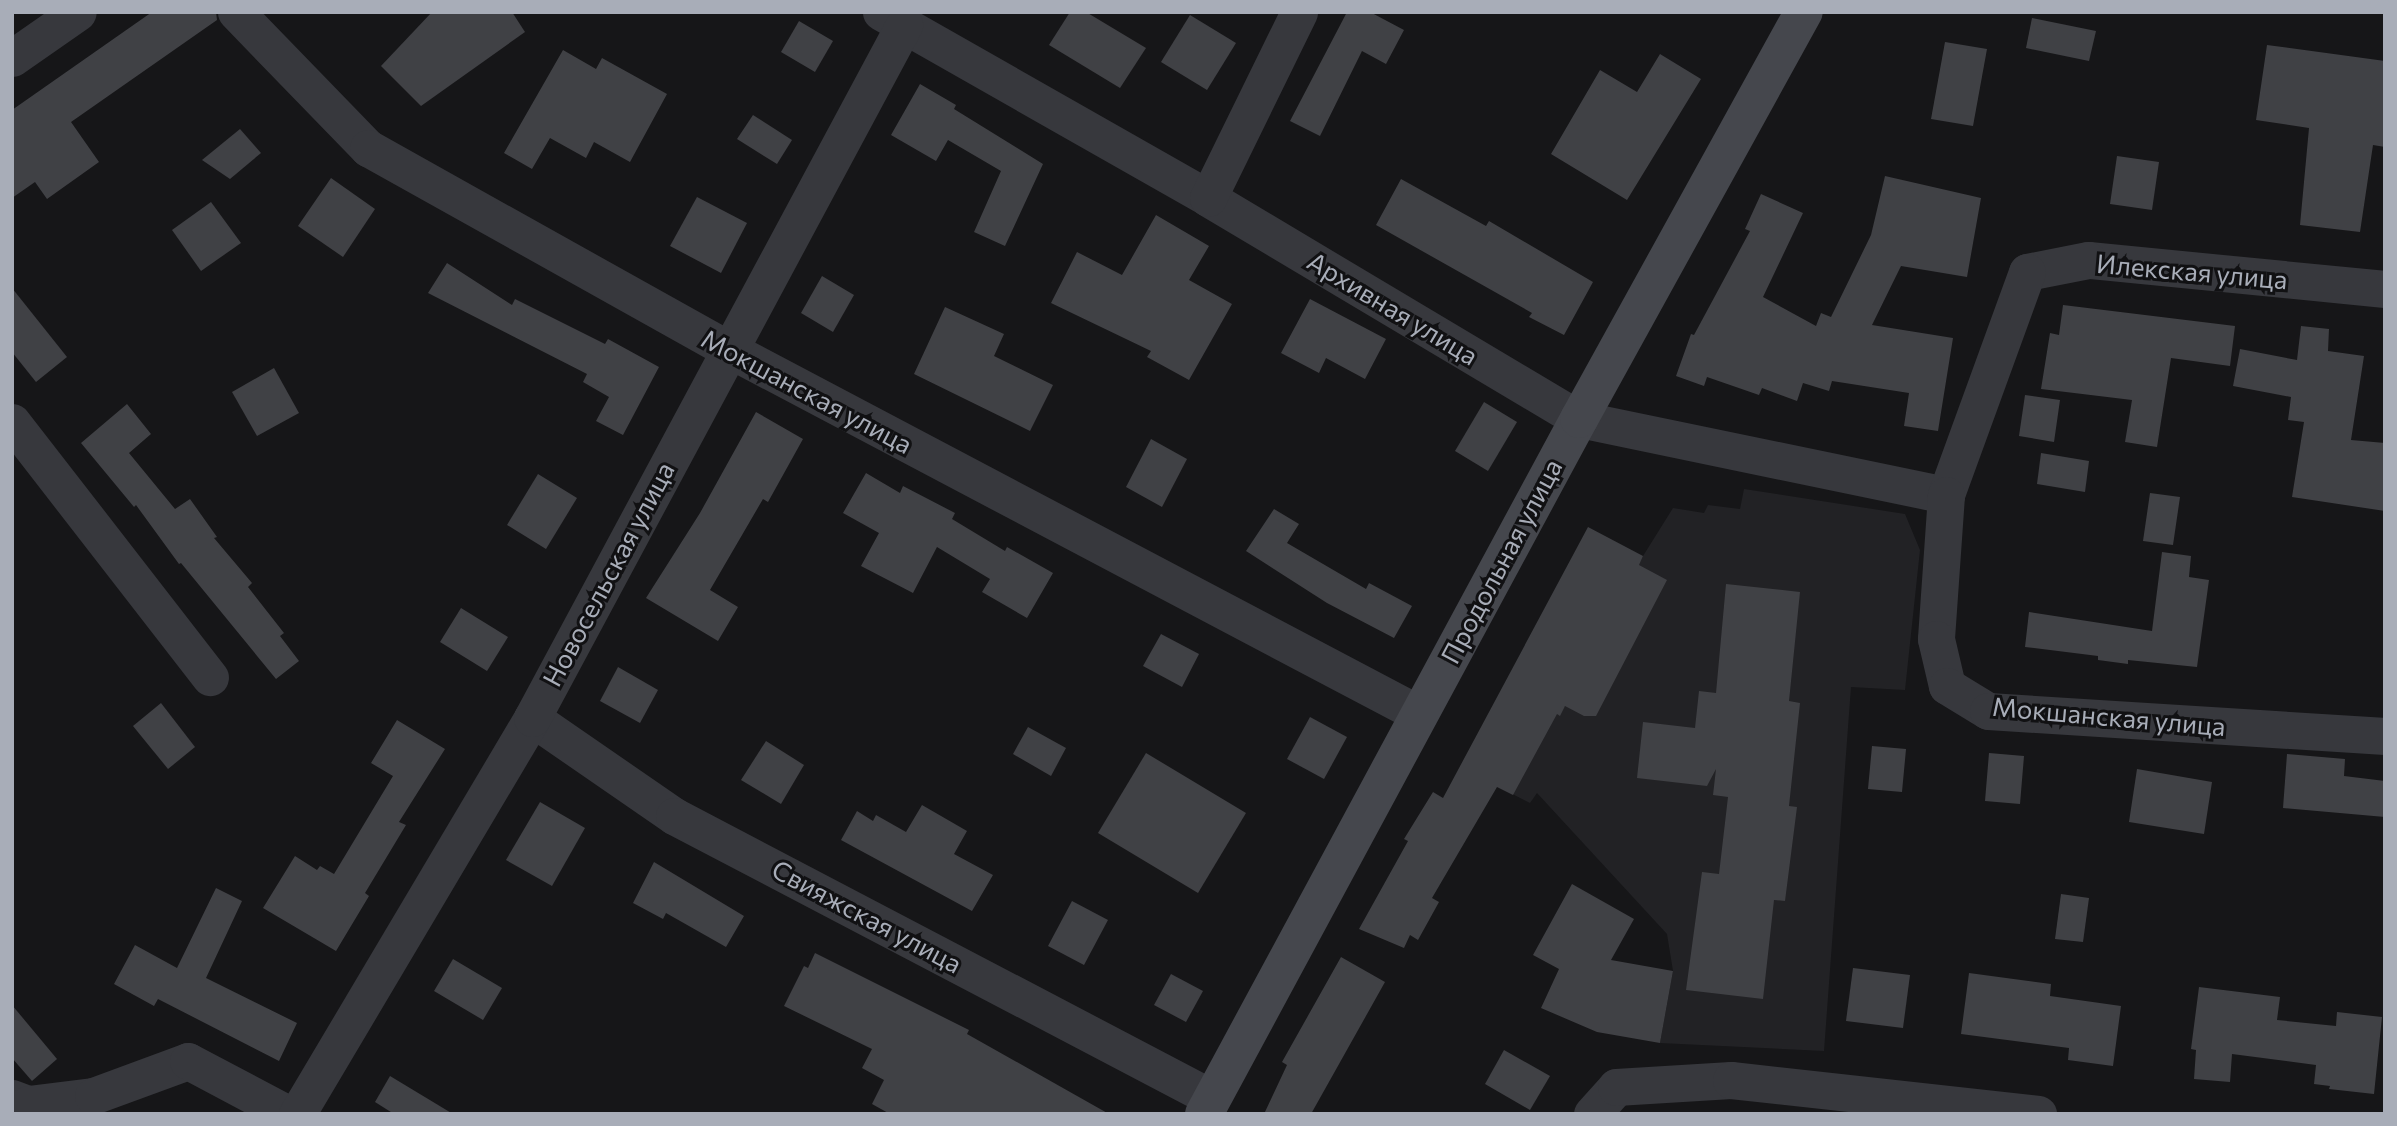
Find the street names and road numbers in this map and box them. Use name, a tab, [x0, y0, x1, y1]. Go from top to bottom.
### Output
street label: Архивная улица	[1302, 245, 1484, 371]
street label: Илекская улица	[2095, 247, 2289, 295]
street label: Мокшанская улица	[696, 322, 918, 460]
street label: Продольная улица	[1434, 453, 1568, 669]
street label: Новосельская улица	[536, 457, 680, 691]
street label: Мокшанская улица	[1991, 690, 2227, 742]
street label: Свияжская улица	[767, 853, 967, 979]

